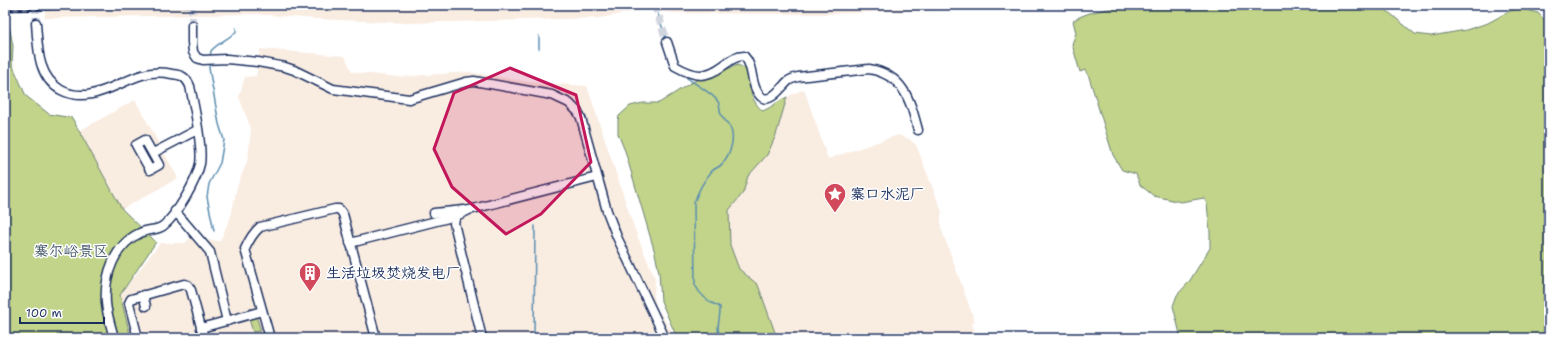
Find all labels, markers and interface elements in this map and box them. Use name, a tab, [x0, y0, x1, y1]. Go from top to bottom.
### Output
place icon: 寨口水泥厂	[822, 181, 848, 214]
place label: 寨口水泥厂	[850, 184, 925, 204]
park label: 寨尔峪景区	[33, 241, 109, 261]
building icon: 生活垃圾焚烧发电厂	[297, 260, 323, 293]
place label: 生活垃圾焚烧发电厂	[326, 263, 461, 283]
scale bar	[20, 299, 104, 325]
text: 100 m	[26, 305, 62, 321]

